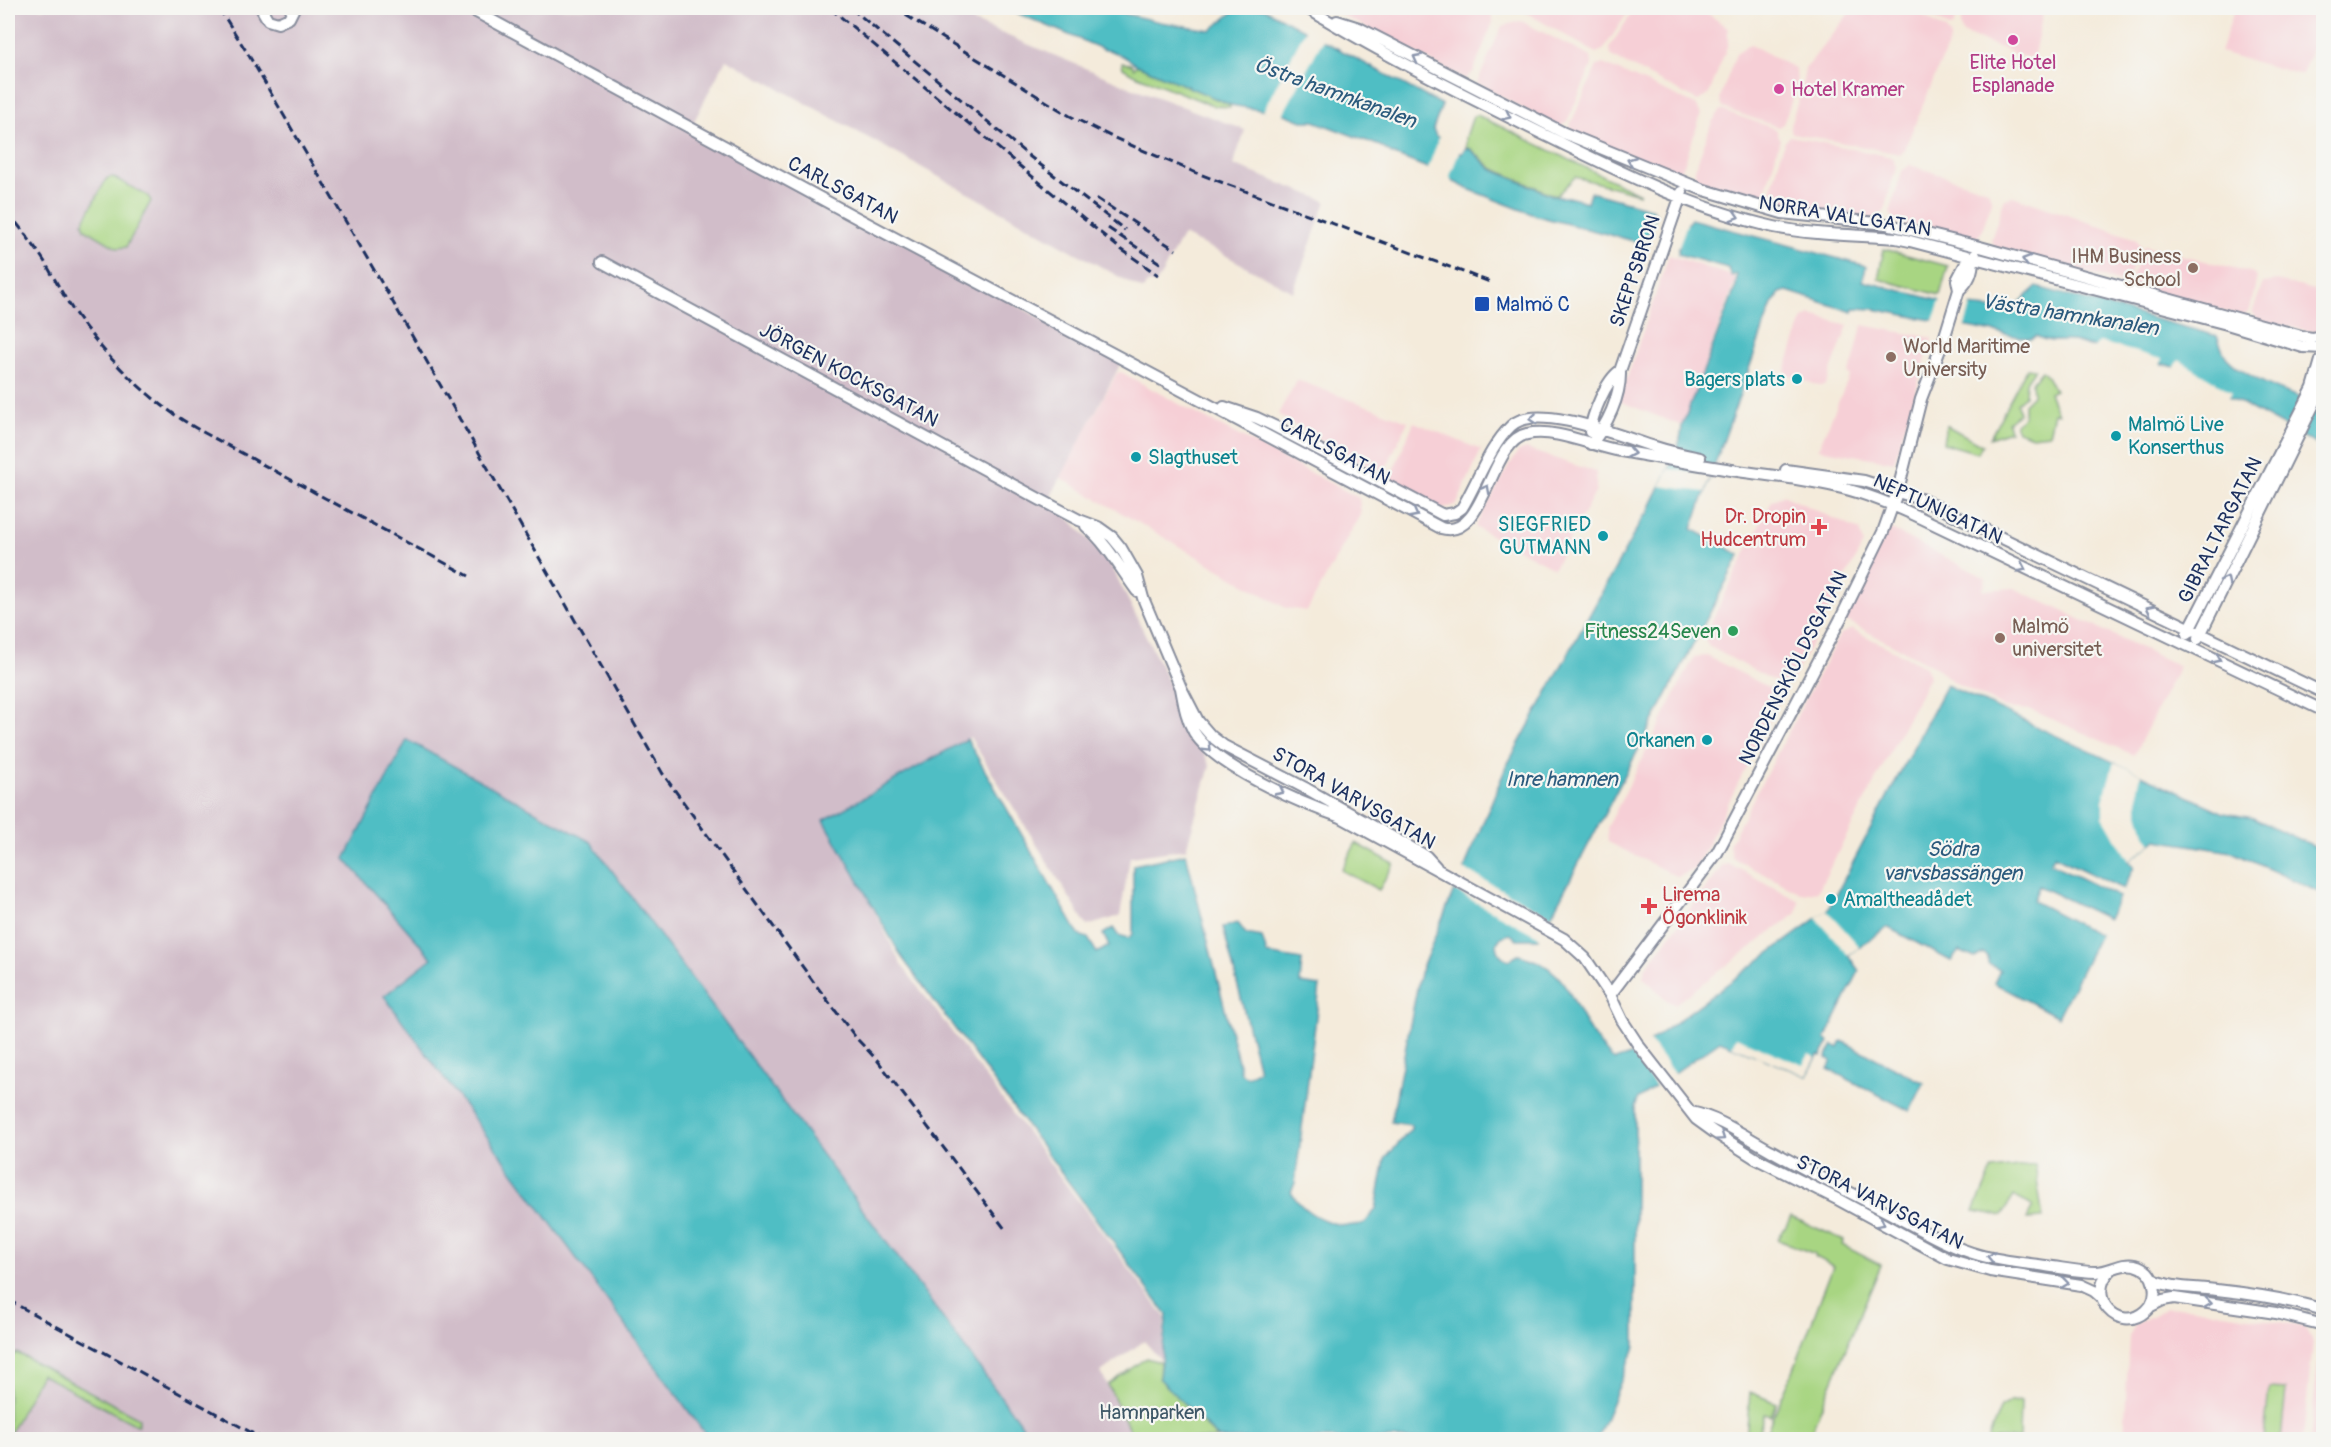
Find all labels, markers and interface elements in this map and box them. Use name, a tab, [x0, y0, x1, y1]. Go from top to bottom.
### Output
marker: Elite Hotel Esplanade	[2006, 33, 2020, 47]
place label: Elite Hotel Esplanade	[1969, 50, 2057, 98]
water label: Östra hamnkanalen	[1250, 51, 1421, 135]
one-way arrow	[1412, 54, 1423, 65]
place label: Hotel Kramer	[1791, 77, 1905, 102]
marker: Hotel Kramer	[1772, 82, 1786, 96]
one-way arrow	[1500, 108, 1511, 120]
street label: CARLSGATAN	[783, 150, 903, 230]
one-way arrow	[1626, 156, 1637, 168]
street label: NORRA VALLGATAN	[1757, 190, 1933, 242]
one-way arrow	[1729, 209, 1740, 221]
street label: SKEPPSBRON	[1604, 212, 1666, 330]
place label: IHM Business School	[2071, 244, 2181, 292]
one-way arrow	[2021, 255, 2032, 267]
marker: IHM Business School	[2186, 261, 2200, 275]
water label: Västra hamnkanalen	[1980, 288, 2161, 342]
place label: Malmö C	[1496, 292, 1570, 317]
marker: Malmö C	[1473, 295, 1491, 313]
street label: JÖRGEN KOCKSGATAN	[755, 317, 943, 433]
place label: World Maritime University	[1903, 334, 2030, 382]
marker: World Maritime University	[1884, 350, 1898, 364]
place label: Bagers plats	[1684, 367, 1785, 392]
marker: Bagers plats	[1790, 372, 1804, 386]
street label: CARLSGATAN	[1275, 411, 1395, 491]
one-way arrow	[1528, 412, 1537, 425]
place label: Malmö Live Konserthus	[2128, 412, 2224, 460]
marker: Malmö Live Konserthus	[2109, 429, 2123, 443]
place label: Slagthuset	[1148, 445, 1239, 470]
one-way arrow	[1626, 446, 1636, 459]
marker: Slagthuset	[1129, 450, 1143, 464]
street label: GIBRALTARGATAN	[2172, 453, 2268, 607]
street label: NEPTUNIGATAN	[1869, 468, 2007, 550]
one-way arrow	[1479, 485, 1490, 495]
place label: Dr. Dropin Hudcentrum	[1700, 504, 1806, 552]
one-way arrow	[1408, 507, 1418, 518]
place label: SIEGFRIED GUTMANN	[1498, 512, 1591, 560]
marker: Dr. Dropin Hudcentrum	[1810, 518, 1828, 536]
marker: SIEGFRIED GUTMANN	[1596, 529, 1610, 543]
one-way arrow	[2015, 560, 2026, 572]
street label: NORDENSKIÖLDSGATAN	[1733, 567, 1853, 769]
one-way arrow	[2219, 576, 2230, 587]
one-way arrow	[2146, 605, 2157, 617]
place label: Malmö universitet	[2012, 614, 2103, 662]
place label: Fitness24Seven	[1584, 619, 1721, 644]
marker: Fitness24Seven	[1726, 624, 1740, 638]
marker: Malmö universitet	[1993, 631, 2007, 645]
one-way arrow	[2211, 652, 2222, 664]
place label: Orkanen	[1626, 728, 1695, 753]
marker: Orkanen	[1700, 733, 1714, 747]
one-way arrow	[1202, 741, 1212, 752]
street label: STORA VARVSGATAN	[1268, 741, 1440, 855]
water label: Inre hamnen	[1506, 766, 1619, 793]
one-way arrow	[1274, 784, 1285, 796]
water label: Södra varvsbassängen	[1884, 836, 2023, 887]
place label: Lirema Ögonklinik	[1662, 882, 1748, 930]
place label: Amaltheadådet	[1843, 887, 1973, 912]
marker: Amaltheadådet	[1824, 892, 1838, 906]
marker: Lirema Ögonklinik	[1640, 897, 1658, 915]
one-way arrow	[1715, 1129, 1725, 1141]
street label: STORA VARVSGATAN	[1792, 1149, 1968, 1255]
one-way arrow	[1875, 1216, 1885, 1228]
one-way arrow	[1986, 1252, 1996, 1265]
one-way arrow	[2060, 1277, 2069, 1289]
one-way arrow	[2203, 1296, 2212, 1308]
park label: Hamnparken	[1099, 1400, 1205, 1425]

